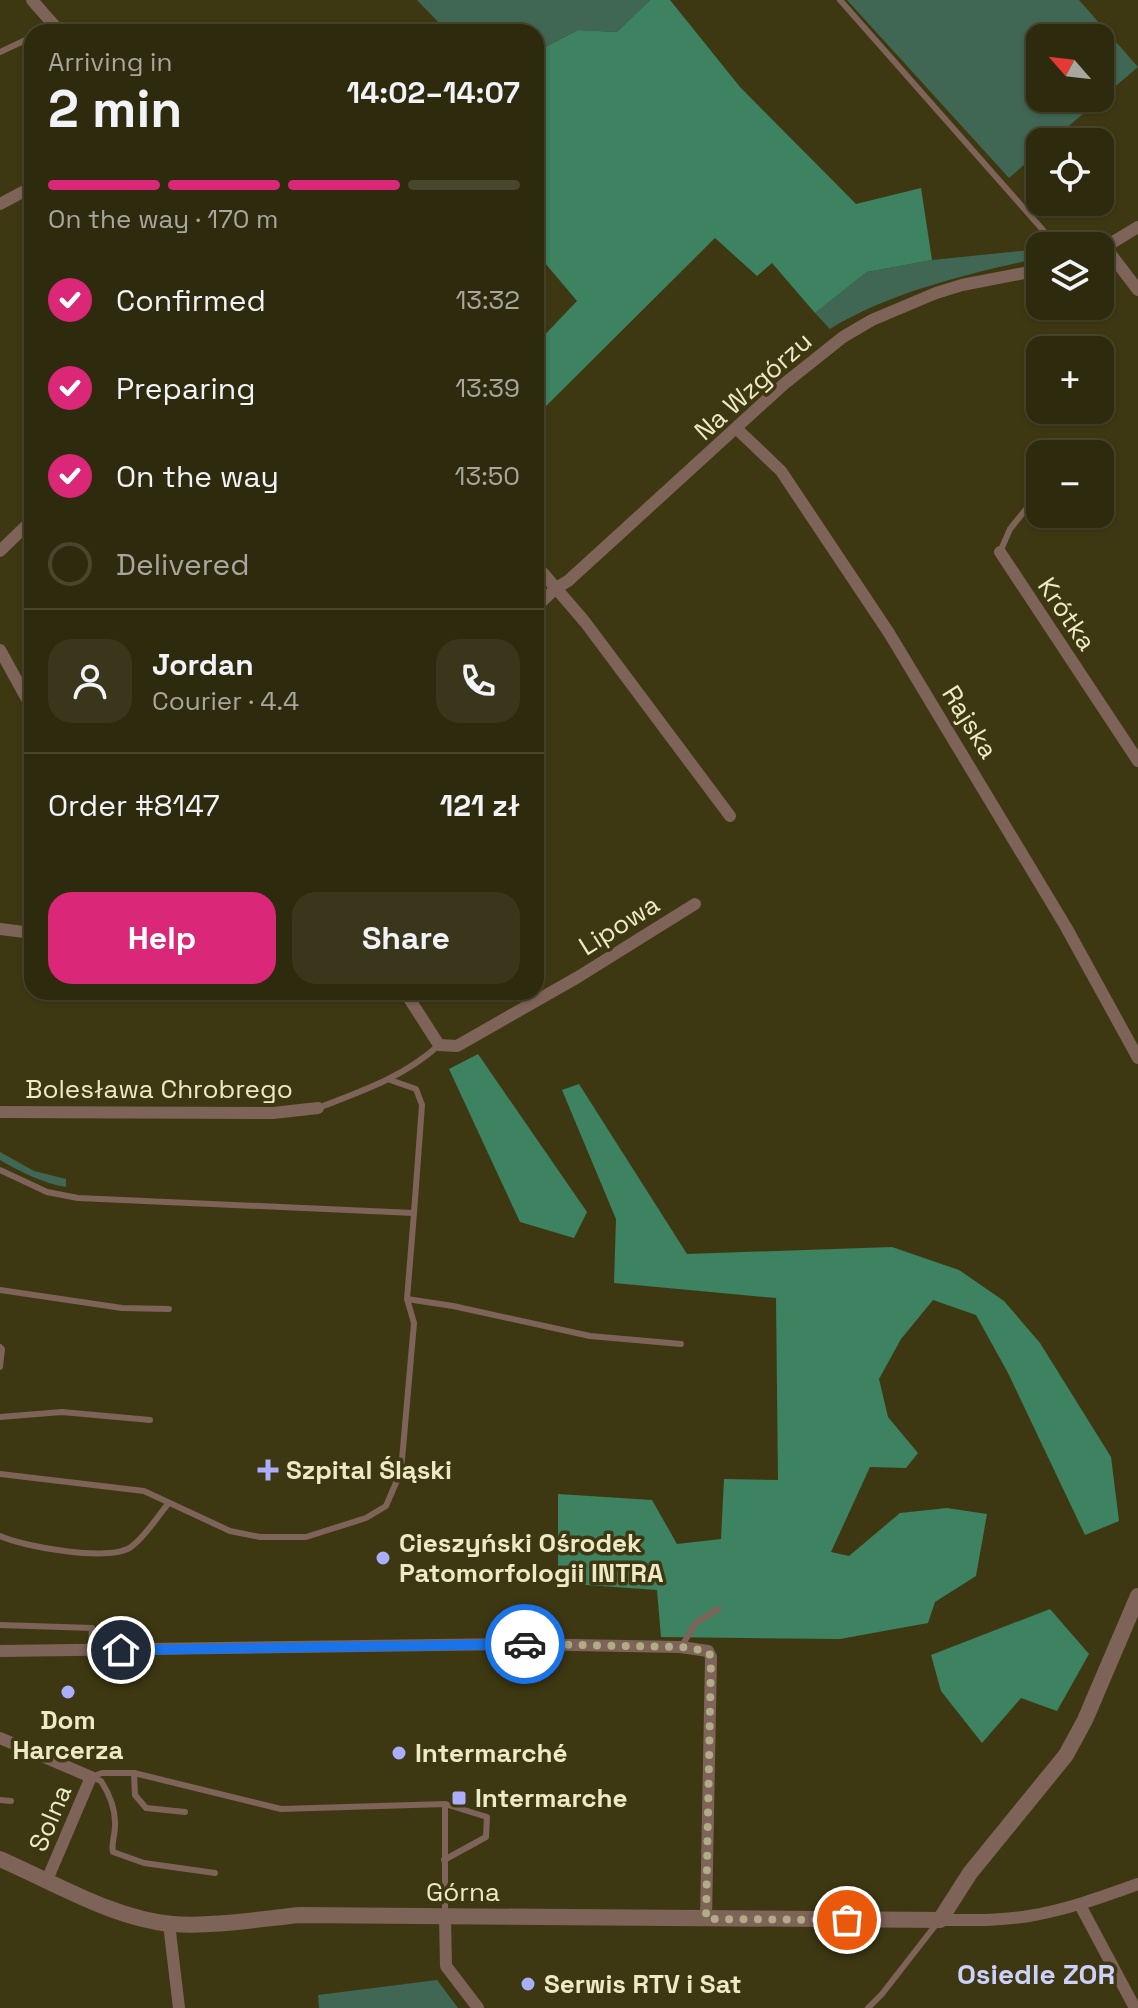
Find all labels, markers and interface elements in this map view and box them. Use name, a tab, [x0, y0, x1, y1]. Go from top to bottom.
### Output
north arrow	[1026, 24, 1114, 112]
map controls	[1026, 24, 1114, 528]
text: Arriving in	[48, 45, 172, 79]
text: 14:02–14:07	[347, 73, 520, 112]
text: 2 min	[48, 76, 182, 142]
button: locate	[1026, 128, 1114, 216]
text: On the way · 170 m	[48, 202, 278, 236]
button: layers	[1026, 232, 1114, 320]
icon: check	[48, 278, 92, 322]
text: Confirmed	[116, 281, 266, 320]
text: 13:32	[455, 283, 520, 317]
street label: Na Wzgórzu	[687, 324, 819, 448]
button: +	[1026, 336, 1114, 424]
icon: check	[48, 366, 92, 410]
text: Preparing	[116, 369, 255, 408]
text: 13:39	[455, 371, 520, 405]
button: −	[1026, 440, 1114, 528]
icon: check	[48, 454, 92, 498]
text: On the way	[116, 457, 279, 496]
text: 13:50	[455, 459, 520, 493]
text: Delivered	[116, 545, 250, 584]
street label: Krótka	[1030, 571, 1104, 657]
button: person	[48, 639, 132, 723]
button: phone	[436, 639, 520, 723]
text: Jordan	[152, 645, 254, 684]
street label: Rajska	[934, 679, 1006, 765]
text: Courier · 4.4	[152, 684, 299, 718]
text: Order #8147	[48, 786, 220, 825]
text: 121 zł	[440, 786, 520, 825]
street label: Lipowa	[572, 887, 666, 963]
button: Help	[48, 892, 276, 984]
button: Share	[292, 892, 520, 984]
street label: Bolesława Chrobrego	[25, 1072, 293, 1106]
place label: Szpital Śląski	[286, 1453, 452, 1487]
marker: Szpital Śląski	[257, 1459, 279, 1481]
place label: Cieszyński Ośrodek Patomorfologii INTRA	[399, 1526, 664, 1590]
marker: Cieszyński Ośrodek Patomorfologii INTRA	[374, 1549, 392, 1567]
courier	[485, 1604, 565, 1684]
pin	[87, 1616, 155, 1684]
icon: car	[503, 1622, 547, 1666]
icon: home	[99, 1628, 143, 1672]
marker: Dom Harcerza	[59, 1683, 77, 1701]
place label: Dom Harcerza	[13, 1703, 123, 1767]
place label: Intermarché	[415, 1736, 568, 1770]
marker: Intermarché	[390, 1744, 408, 1762]
street label: Solna	[21, 1779, 79, 1857]
place label: Intermarche	[475, 1781, 628, 1815]
marker: Intermarche	[450, 1789, 468, 1807]
street label: Górna	[426, 1875, 500, 1909]
pin	[813, 1886, 881, 1954]
icon: bag	[825, 1898, 869, 1942]
district label: Osiedle ZOR	[957, 1956, 1115, 1992]
place label: Serwis RTV i Sat	[544, 1967, 742, 2001]
marker: Serwis RTV i Sat	[519, 1975, 537, 1993]

